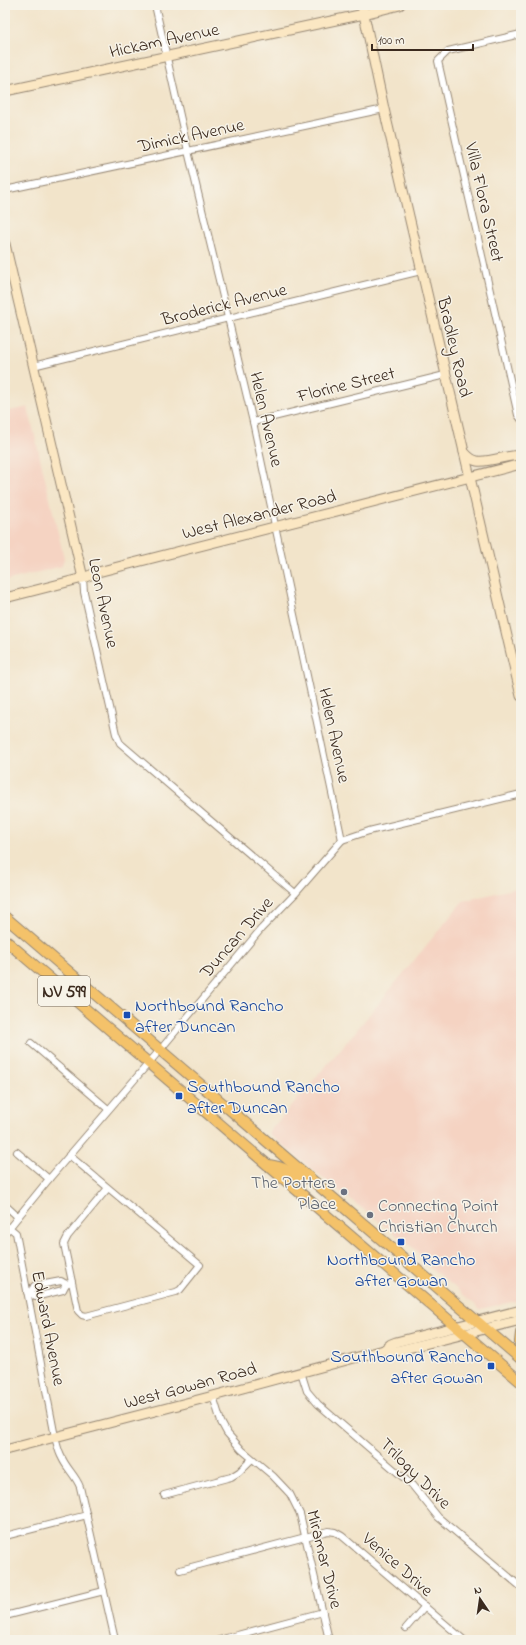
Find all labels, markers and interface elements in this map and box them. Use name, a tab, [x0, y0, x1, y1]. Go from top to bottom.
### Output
street label: Hickam Avenue	[107, 17, 223, 66]
scale bar	[372, 26, 473, 52]
text: 100 m	[378, 32, 405, 50]
street label: Dimick Avenue	[135, 113, 248, 161]
street label: Villa Flora Street	[456, 139, 509, 265]
street label: Broderick Avenue	[158, 278, 291, 334]
street label: Bradley Road	[429, 294, 477, 400]
street label: Florine Street	[294, 361, 398, 411]
street label: Helen Avenue	[241, 369, 289, 470]
street label: West Alexander Road	[180, 484, 339, 548]
street label: Leon Avenue	[80, 556, 124, 652]
street label: Helen Avenue	[310, 685, 356, 786]
street label: Duncan Drive	[194, 891, 281, 986]
road number: NV 599	[38, 976, 90, 1006]
place label: Northbound Rancho after Duncan	[135, 994, 284, 1041]
marker: Northbound Rancho after Duncan	[122, 1010, 132, 1020]
place label: Southbound Rancho after Duncan	[187, 1075, 340, 1122]
marker: Southbound Rancho after Duncan	[174, 1091, 184, 1101]
place label: The Potters Place	[251, 1171, 337, 1218]
marker: The Potters Place	[339, 1187, 349, 1197]
place label: Connecting Point Christian Church	[378, 1194, 499, 1241]
marker: Connecting Point Christian Church	[365, 1210, 375, 1220]
marker: Northbound Rancho after Gowan	[396, 1237, 406, 1247]
place label: Northbound Rancho after Gowan	[327, 1248, 475, 1295]
street label: Edward Avenue	[23, 1269, 71, 1389]
place label: Southbound Rancho after Gowan	[330, 1345, 483, 1392]
street label: West Gowan Road	[121, 1357, 260, 1417]
marker: Southbound Rancho after Gowan	[486, 1361, 496, 1371]
street label: Trilogy Drive	[372, 1433, 457, 1517]
street label: Miramar Drive	[298, 1507, 348, 1612]
street label: Venice Drive	[355, 1527, 439, 1604]
north arrow	[460, 1579, 500, 1619]
text: N	[473, 1582, 483, 1599]

